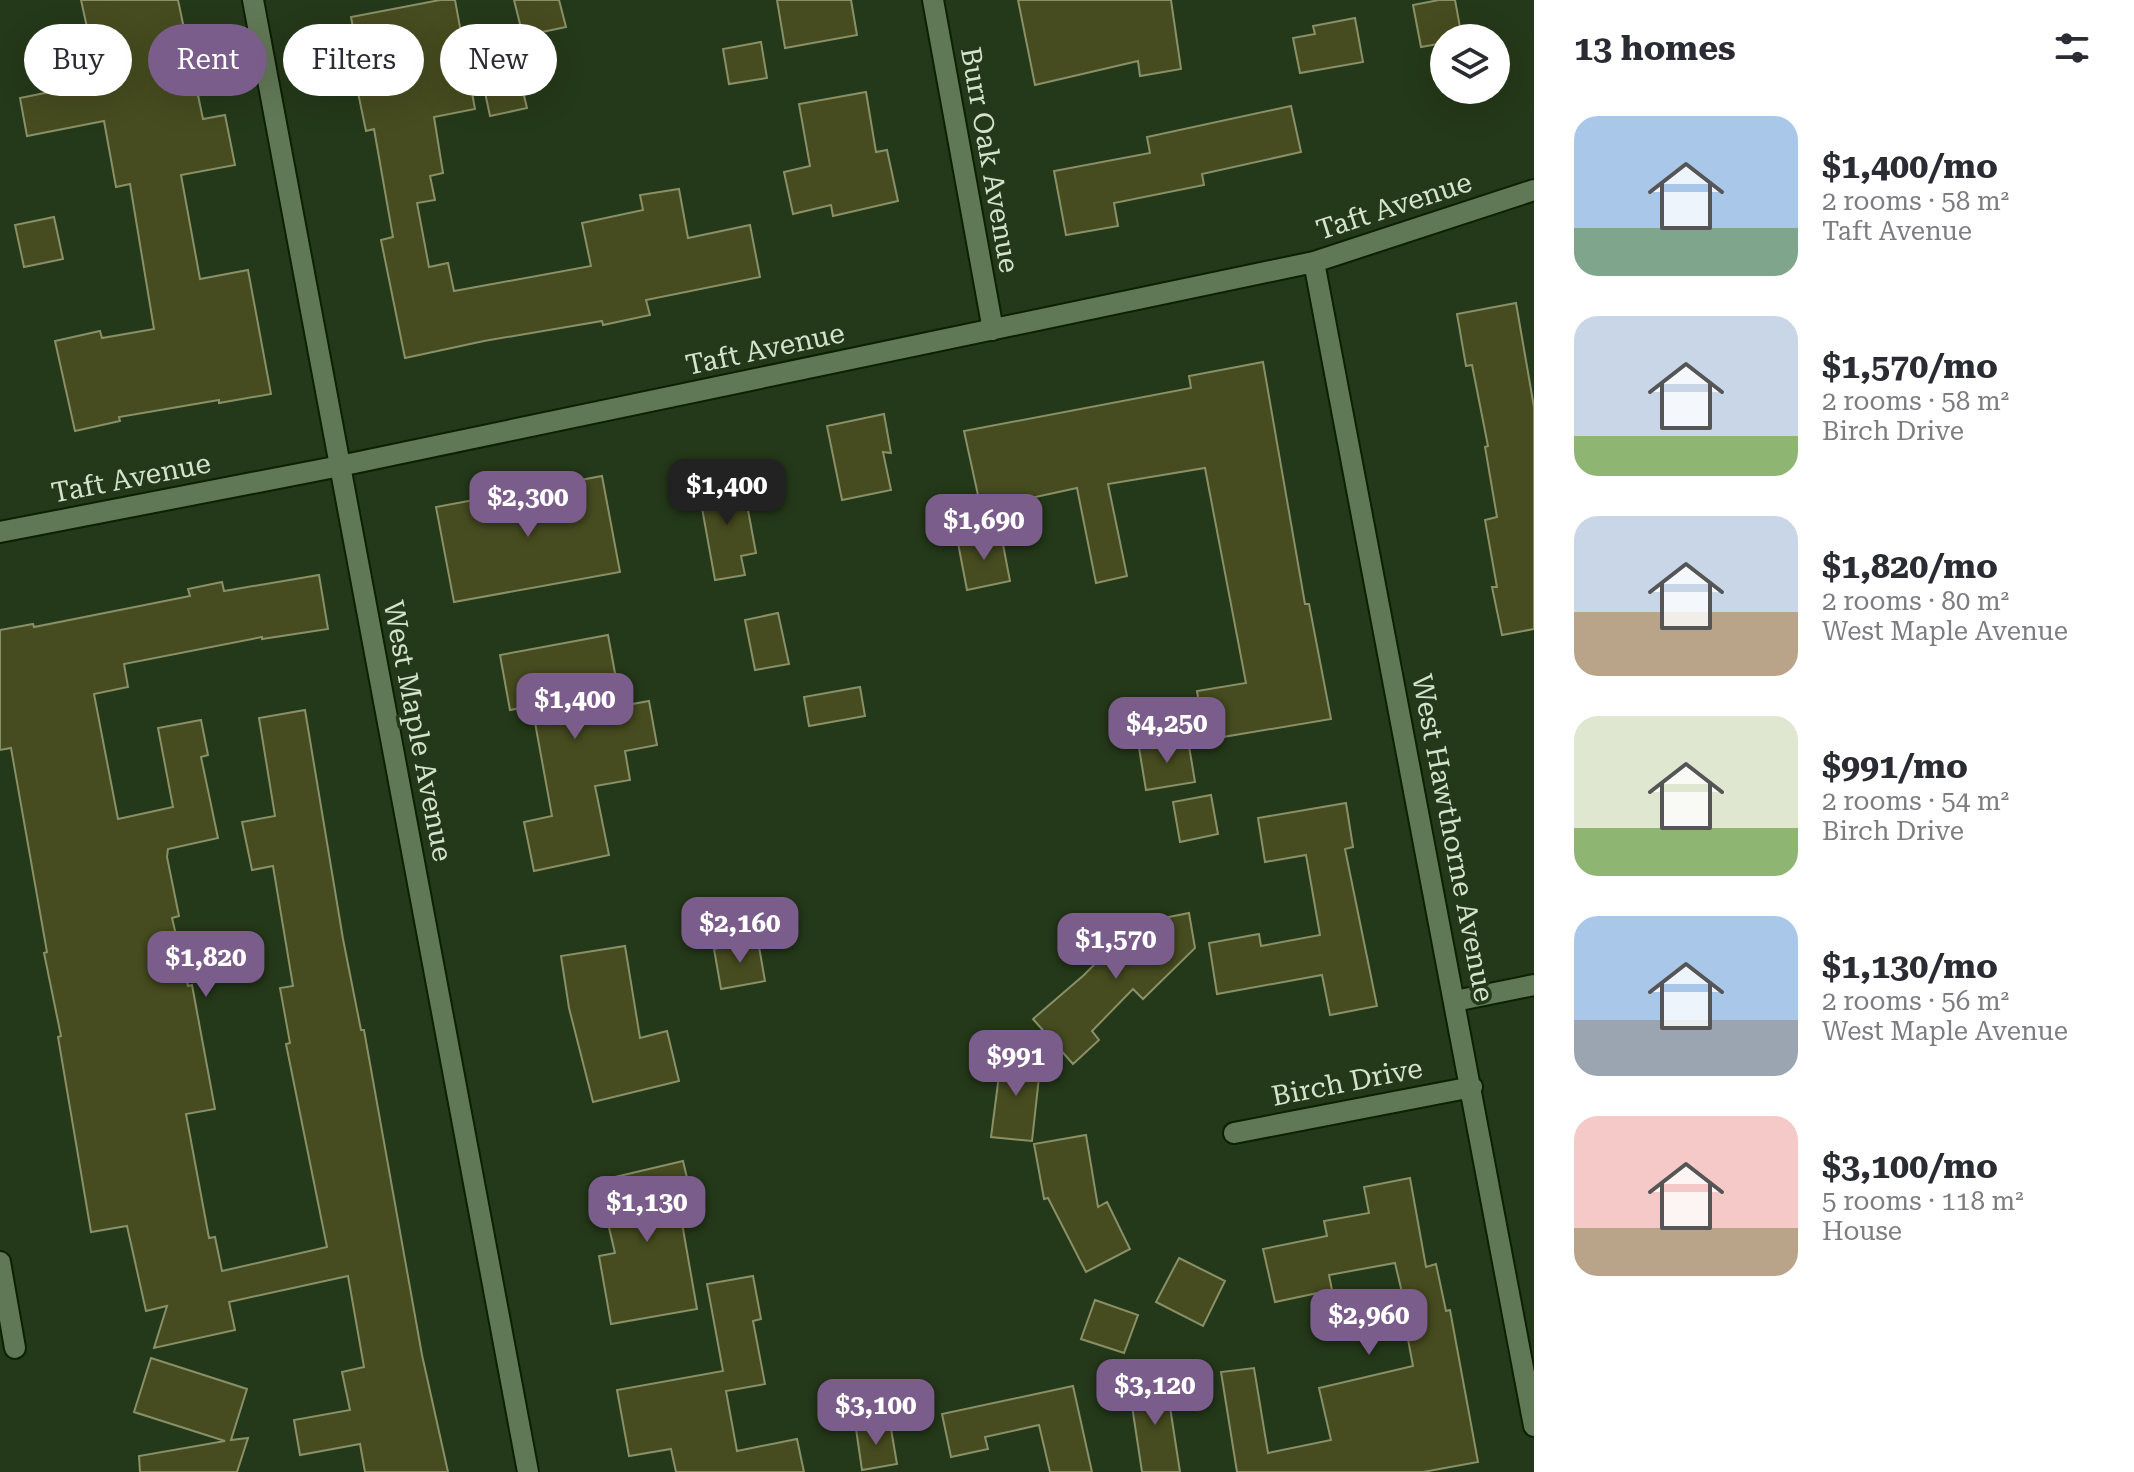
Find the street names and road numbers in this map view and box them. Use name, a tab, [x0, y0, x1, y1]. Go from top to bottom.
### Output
street label: Burr Oak Avenue	[954, 45, 1026, 275]
street label: Taft Avenue	[1312, 165, 1476, 247]
street label: Taft Avenue	[683, 316, 847, 382]
street label: Taft Avenue	[49, 446, 213, 510]
street label: West Maple Avenue	[377, 598, 459, 864]
street label: West Hawthorne Avenue	[1405, 671, 1501, 1005]
street label: Birch Drive	[1269, 1051, 1425, 1113]

